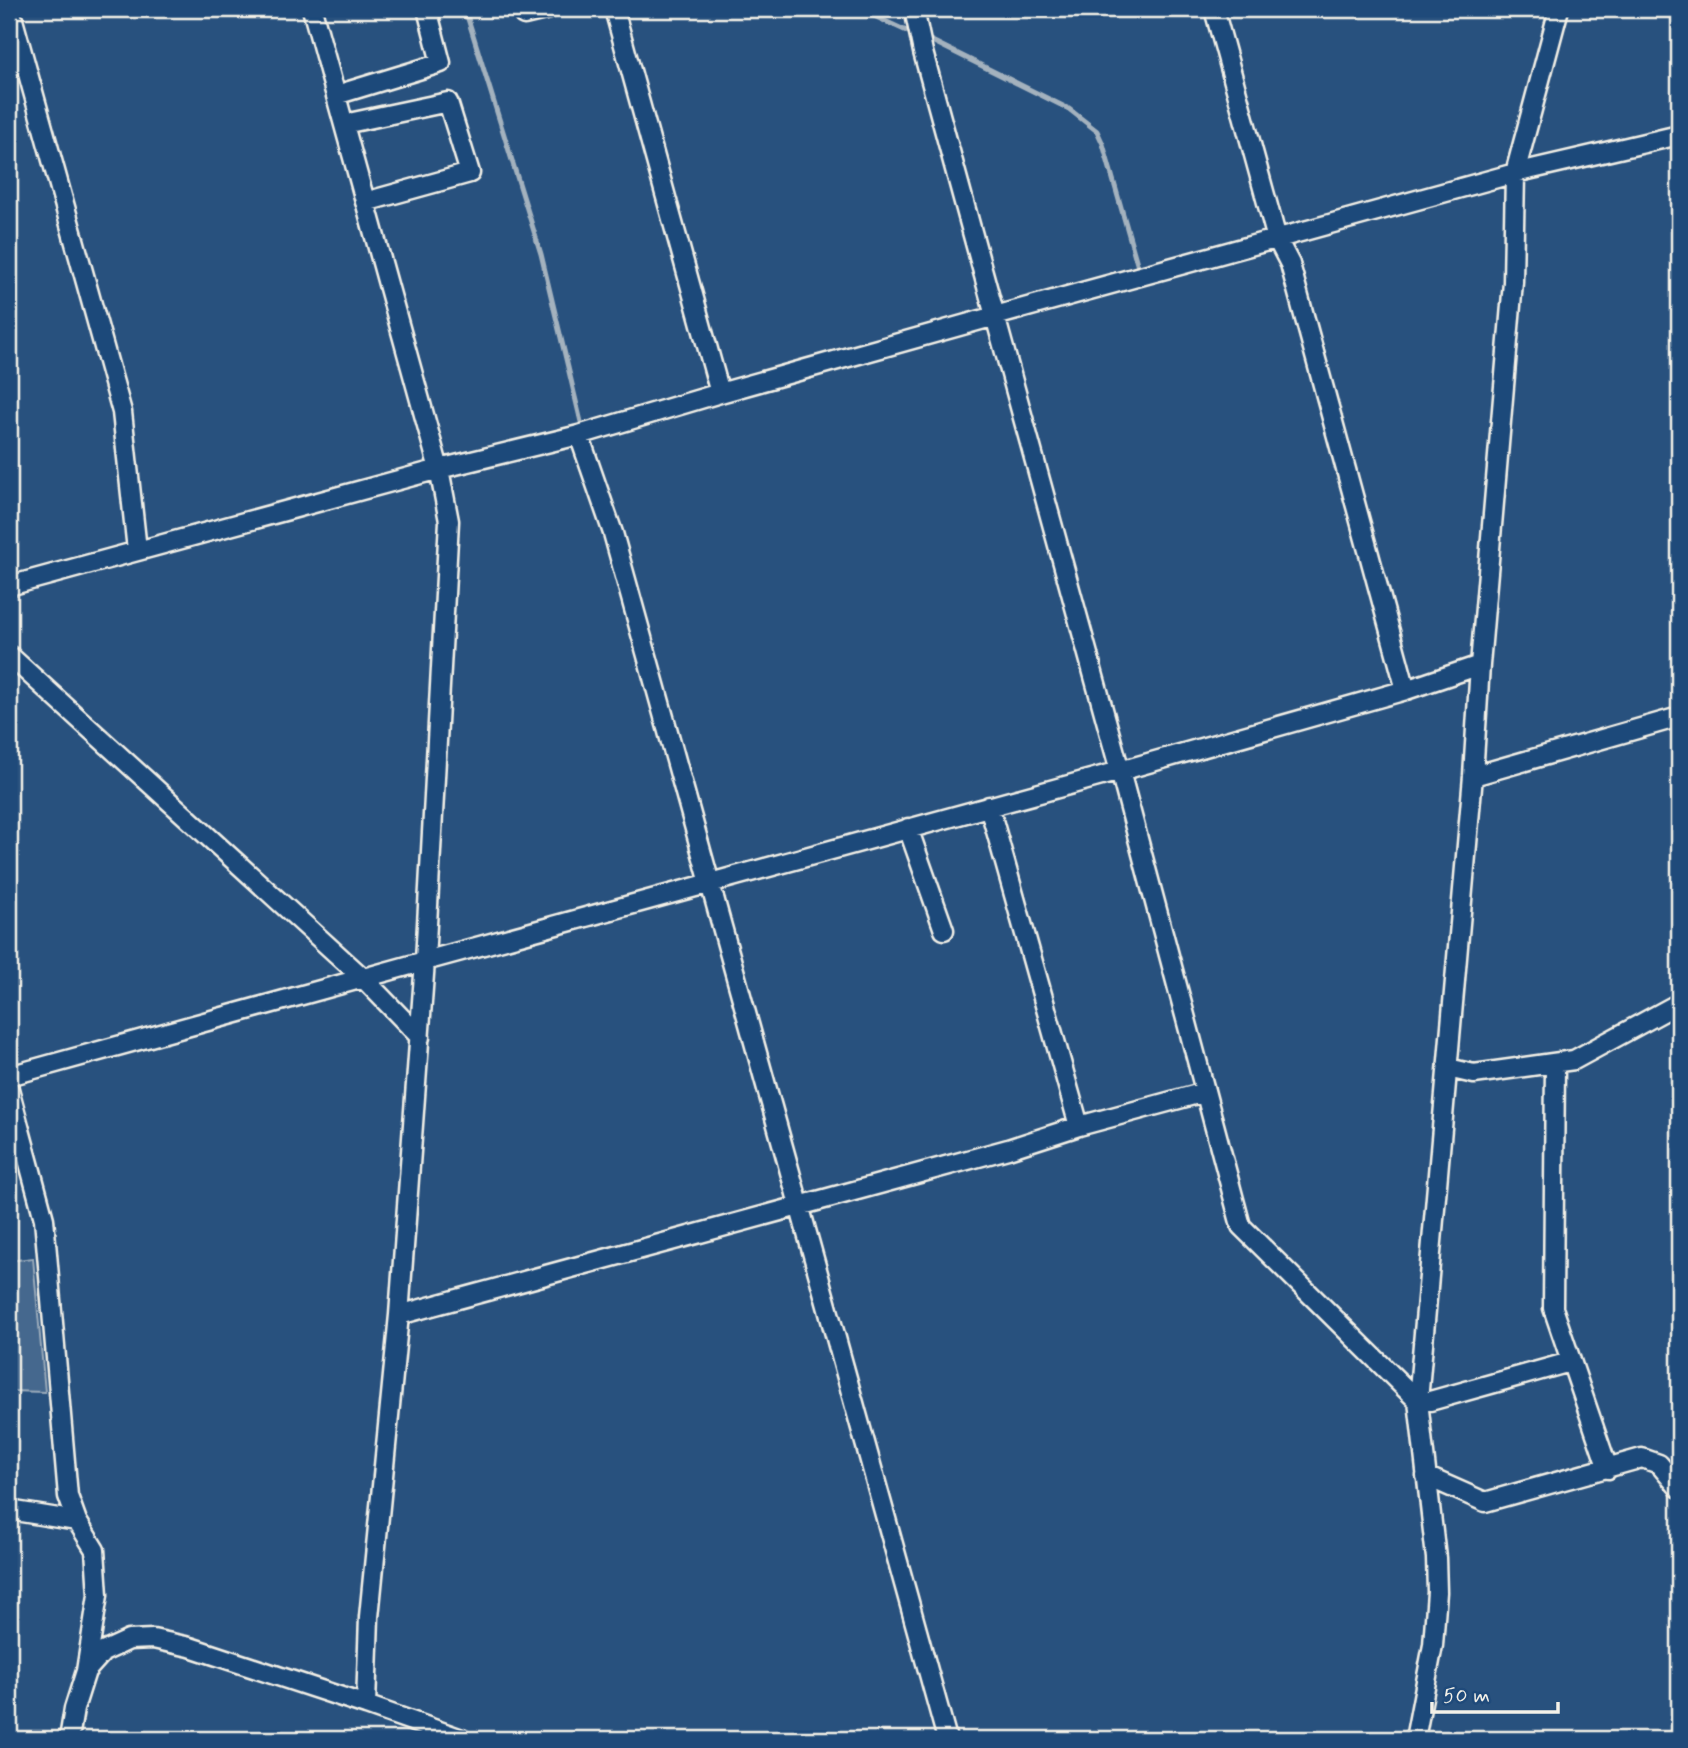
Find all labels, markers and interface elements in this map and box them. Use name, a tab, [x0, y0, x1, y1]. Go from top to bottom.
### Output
scale bar	[1432, 1671, 1558, 1715]
text: 50 m	[1443, 1682, 1490, 1710]

